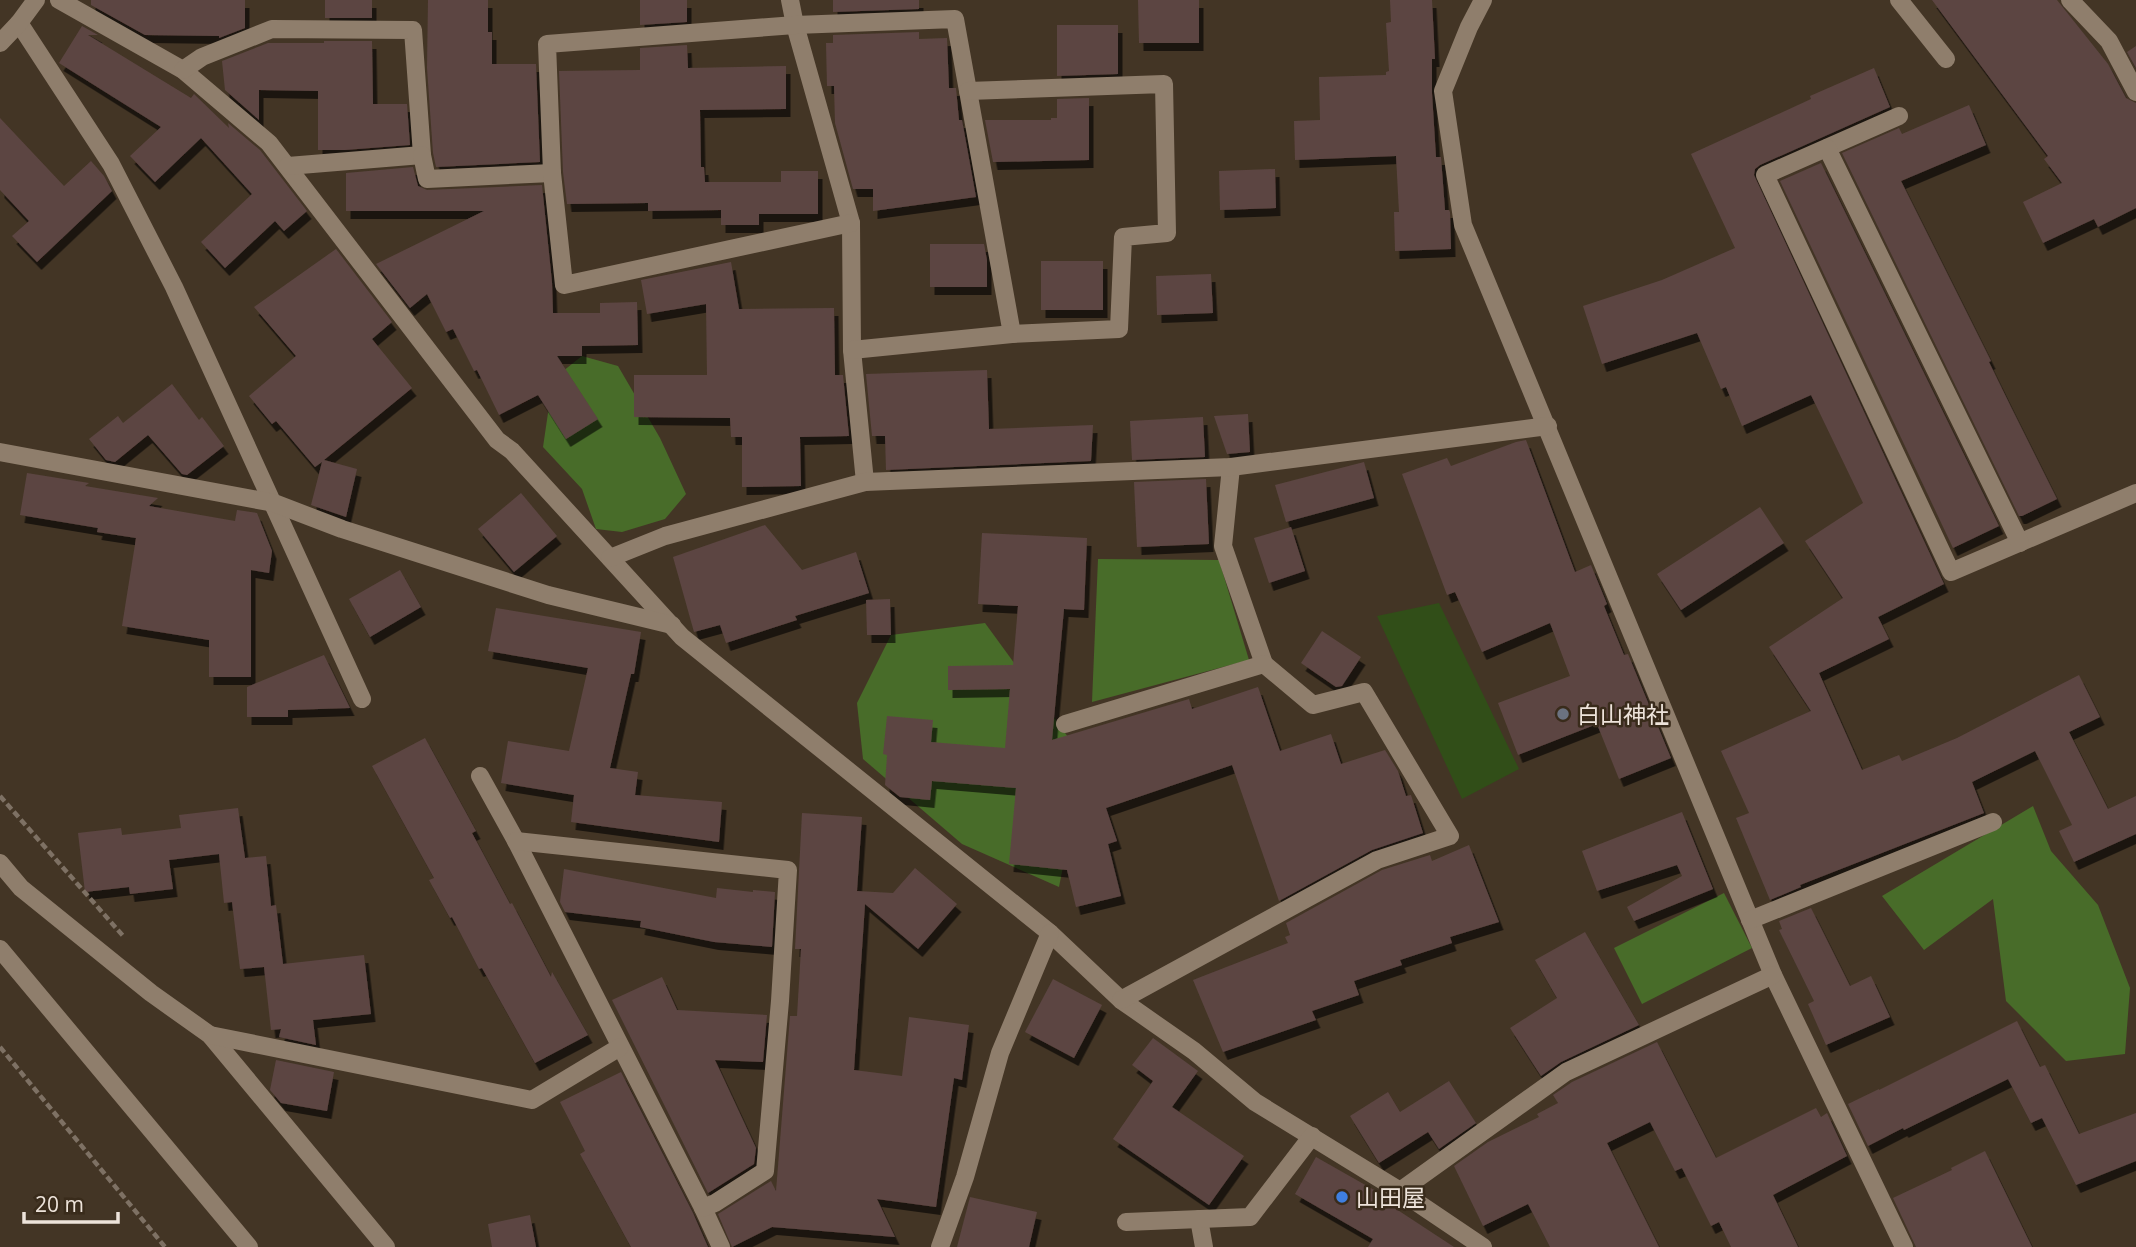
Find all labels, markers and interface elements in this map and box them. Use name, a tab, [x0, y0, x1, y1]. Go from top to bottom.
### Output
place label: 白山神社	[1577, 698, 1669, 730]
marker: 白山神社	[1555, 706, 1571, 722]
scale bar	[24, 1180, 119, 1224]
place label: 山田屋	[1356, 1181, 1425, 1213]
marker: 山田屋	[1334, 1189, 1350, 1205]
text: 20 m	[35, 1190, 84, 1218]

